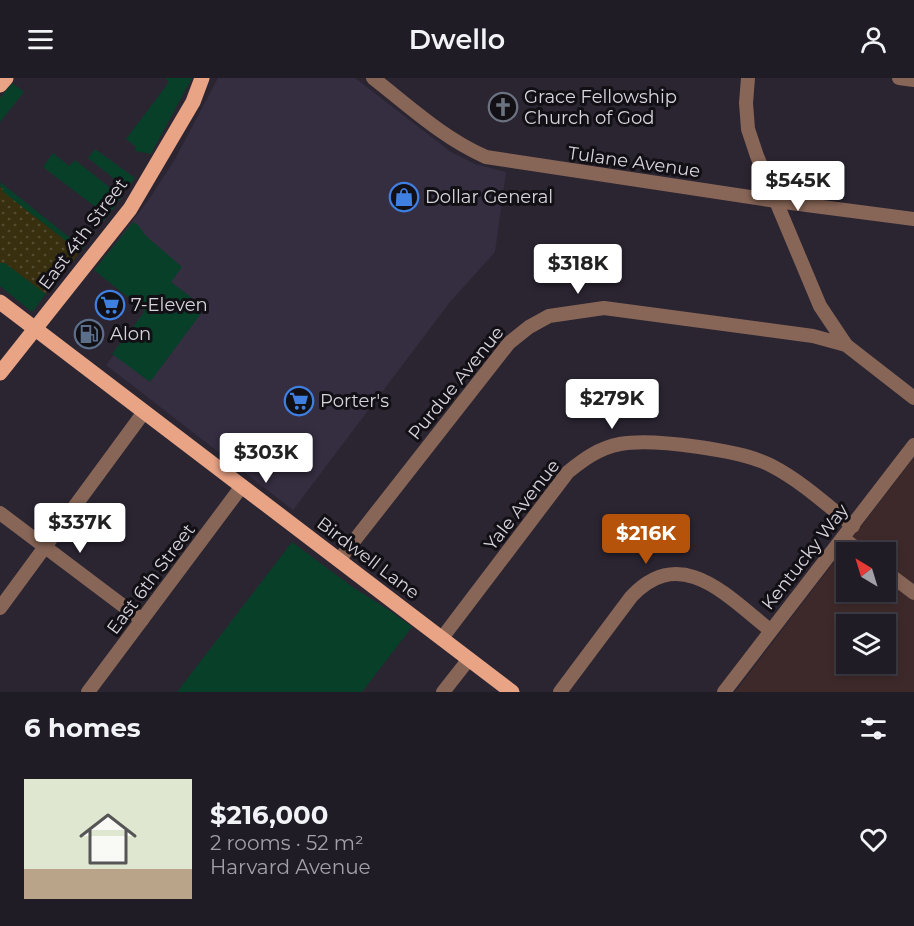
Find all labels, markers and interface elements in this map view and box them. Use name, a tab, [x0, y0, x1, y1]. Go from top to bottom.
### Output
icon: menu	[24, 23, 57, 56]
text: Dwello	[409, 23, 505, 56]
icon: person	[857, 23, 890, 56]
place label: Grace Fellowship Church of God	[524, 86, 677, 129]
church icon: Grace Fellowship Church of God	[487, 91, 519, 123]
street label: Tulane Avenue	[566, 142, 702, 182]
pin: $545K	[756, 161, 840, 212]
text: $545K	[765, 168, 831, 192]
street label: East 4th Street	[34, 174, 132, 294]
shop icon: Dollar General	[388, 181, 420, 213]
place label: Dollar General	[425, 186, 553, 208]
pin: $318K	[536, 244, 620, 295]
text: $318K	[548, 251, 608, 275]
supermarket icon: 7-Eleven	[94, 289, 126, 321]
place label: 7-Eleven	[131, 294, 208, 316]
fuel station icon: Alon	[73, 318, 105, 350]
street label: Purdue Avenue	[403, 322, 509, 444]
place label: Alon	[110, 323, 151, 345]
pin: $279K	[570, 379, 654, 430]
supermarket icon: Porter's	[283, 385, 315, 417]
text: $279K	[580, 386, 644, 410]
place label: Porter's	[320, 390, 389, 412]
pin: $303K	[224, 433, 308, 484]
text: $303K	[234, 440, 298, 464]
street label: Yale Avenue	[480, 455, 564, 555]
street label: Kentucky Way	[757, 499, 853, 614]
pin: $337K	[38, 503, 122, 554]
text: $337K	[48, 510, 112, 534]
street label: Birdwell Lane	[312, 512, 424, 604]
pin: $216K	[604, 514, 688, 565]
street label: East 6th Street	[102, 519, 200, 639]
text: $216K	[616, 521, 676, 545]
north arrow	[836, 542, 896, 602]
map controls	[836, 542, 896, 674]
button: layers	[836, 614, 896, 674]
text: 6 homes	[24, 712, 141, 744]
icon: filters	[857, 712, 890, 745]
text: $216,000	[210, 799, 328, 831]
icon: home	[72, 803, 144, 875]
icon: heart	[857, 823, 890, 856]
text: 2 rooms · 52 m²	[210, 831, 364, 855]
text: Harvard Avenue	[210, 855, 371, 879]

